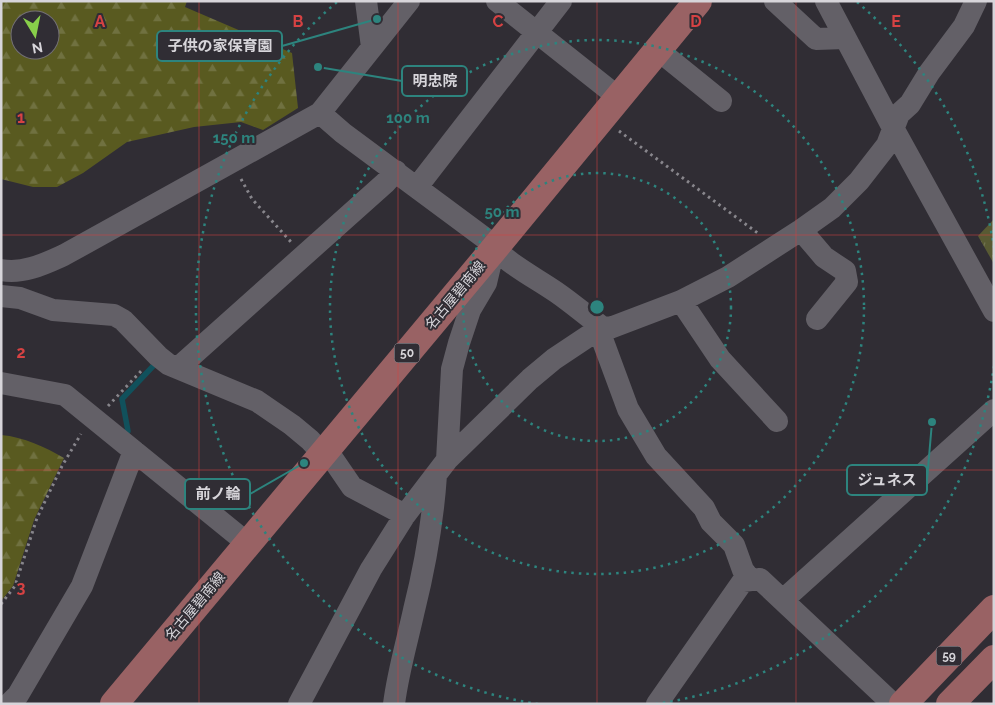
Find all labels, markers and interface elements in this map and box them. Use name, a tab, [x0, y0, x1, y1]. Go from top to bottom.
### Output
north arrow	[10, 10, 60, 60]
text: A	[95, 12, 106, 31]
text: B	[293, 12, 304, 31]
text: C	[493, 12, 504, 31]
text: D	[690, 12, 702, 31]
text: E	[891, 12, 901, 31]
callout: 子供の家保育園	[157, 31, 282, 61]
text: 子供の家保育園	[167, 37, 273, 55]
text: N	[31, 39, 44, 57]
callout: 明忠院	[402, 66, 467, 96]
text: 明忠院	[412, 72, 458, 90]
text: 1	[17, 108, 25, 127]
text: 100 m	[386, 109, 430, 127]
text: 150 m	[213, 129, 255, 147]
text: 50 m	[484, 203, 520, 221]
street label: 名古屋碧南線	[422, 258, 488, 332]
centre of rings	[588, 298, 606, 316]
text: 2	[16, 343, 26, 362]
road number: 50	[394, 343, 420, 362]
callout: ジュネス	[847, 465, 927, 495]
text: ジュネス	[858, 471, 916, 489]
callout: 前ノ輪	[185, 479, 250, 509]
text: 前ノ輪	[195, 485, 241, 503]
street label: 名古屋碧南線	[162, 569, 228, 643]
text: 3	[17, 578, 26, 597]
road number: 59	[936, 646, 962, 666]

